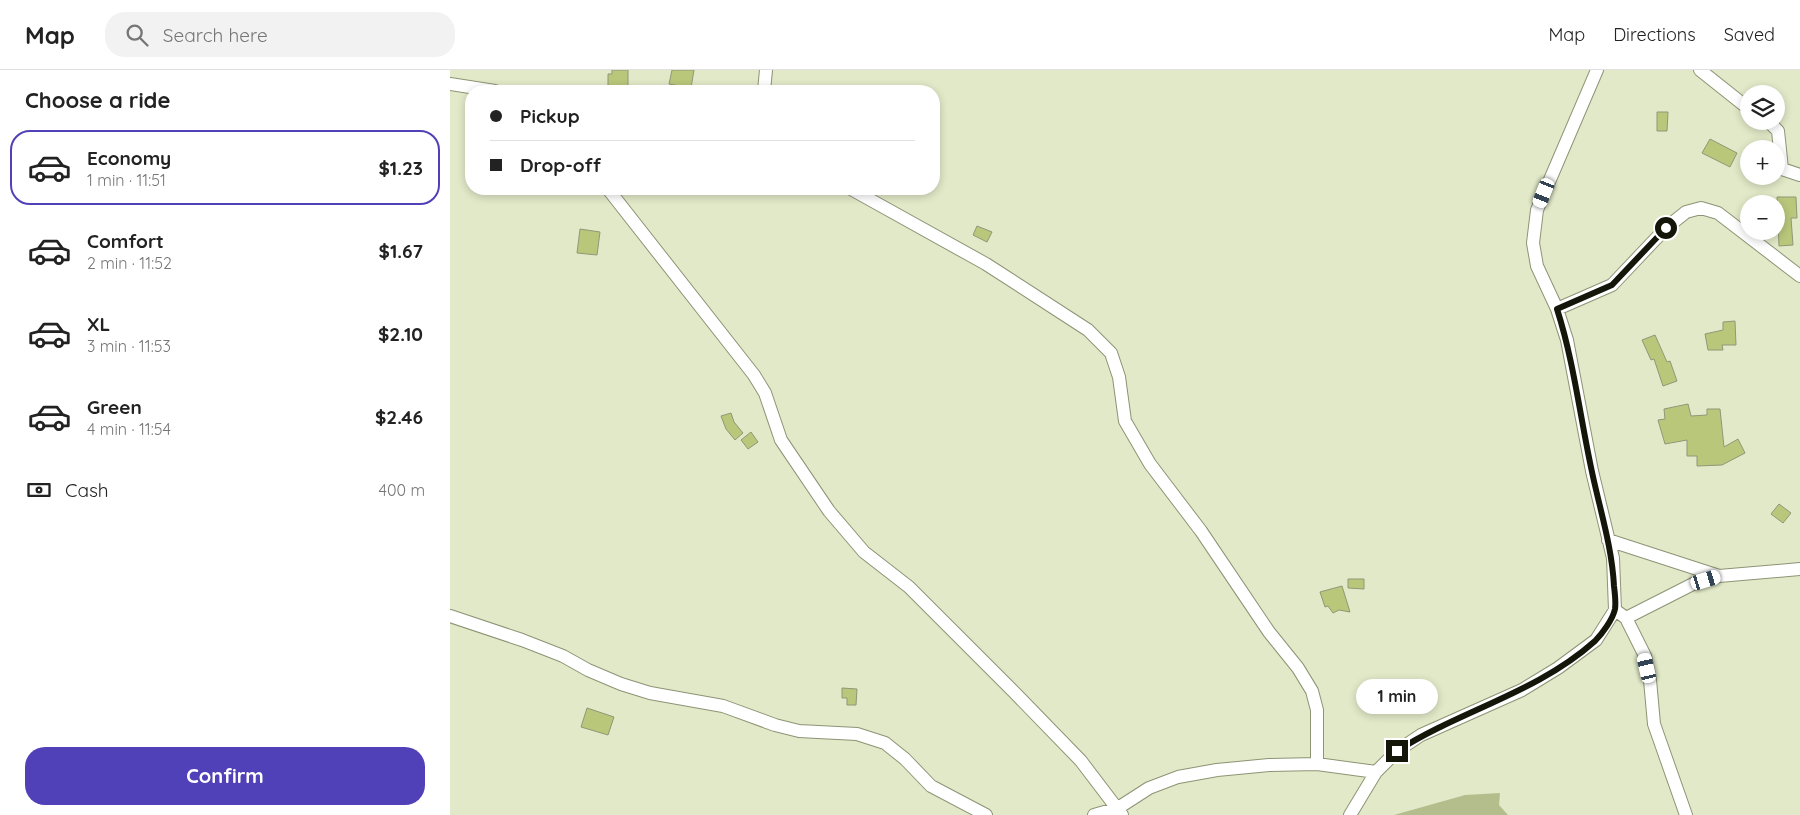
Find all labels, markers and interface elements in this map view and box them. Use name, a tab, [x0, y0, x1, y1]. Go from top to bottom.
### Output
search box	[105, 12, 455, 57]
text: Map	[25, 20, 75, 50]
icon: search	[123, 21, 151, 49]
text: Search here	[163, 23, 268, 47]
text: Map	[1548, 23, 1585, 46]
text: Directions	[1613, 23, 1696, 46]
text: Saved	[1724, 23, 1775, 46]
map controls	[1740, 85, 1785, 240]
button: layers	[1740, 85, 1785, 130]
text: Choose a ride	[25, 86, 170, 114]
text: Pickup	[520, 104, 580, 128]
button: +	[1740, 140, 1785, 185]
icon: car	[27, 145, 72, 190]
text: Economy	[87, 146, 171, 170]
text: Drop-off	[520, 153, 601, 177]
text: $1.23	[379, 156, 423, 180]
text: 1 min · 11:51	[87, 170, 166, 190]
car	[1531, 176, 1556, 210]
button: −	[1740, 195, 1785, 240]
route start	[1655, 217, 1677, 239]
icon: car	[27, 228, 72, 273]
text: Comfort	[87, 229, 164, 253]
text: $1.67	[379, 239, 423, 263]
text: 2 min · 11:52	[87, 253, 172, 273]
icon: car	[27, 311, 72, 356]
text: XL	[87, 312, 110, 336]
text: $2.10	[378, 322, 423, 346]
text: 3 min · 11:53	[87, 336, 171, 356]
icon: car	[27, 394, 72, 439]
text: Green	[87, 395, 142, 419]
text: $2.46	[375, 405, 423, 429]
text: 4 min · 11:54	[87, 419, 171, 439]
icon: cash	[25, 476, 53, 504]
text: Cash	[65, 478, 109, 502]
text: 400 m	[379, 480, 425, 500]
car	[1689, 568, 1722, 592]
car	[1636, 652, 1657, 684]
callout: 1 min	[1356, 678, 1438, 714]
text: 1 min	[1378, 686, 1416, 706]
route end	[1386, 740, 1408, 762]
button: Confirm	[25, 747, 425, 805]

